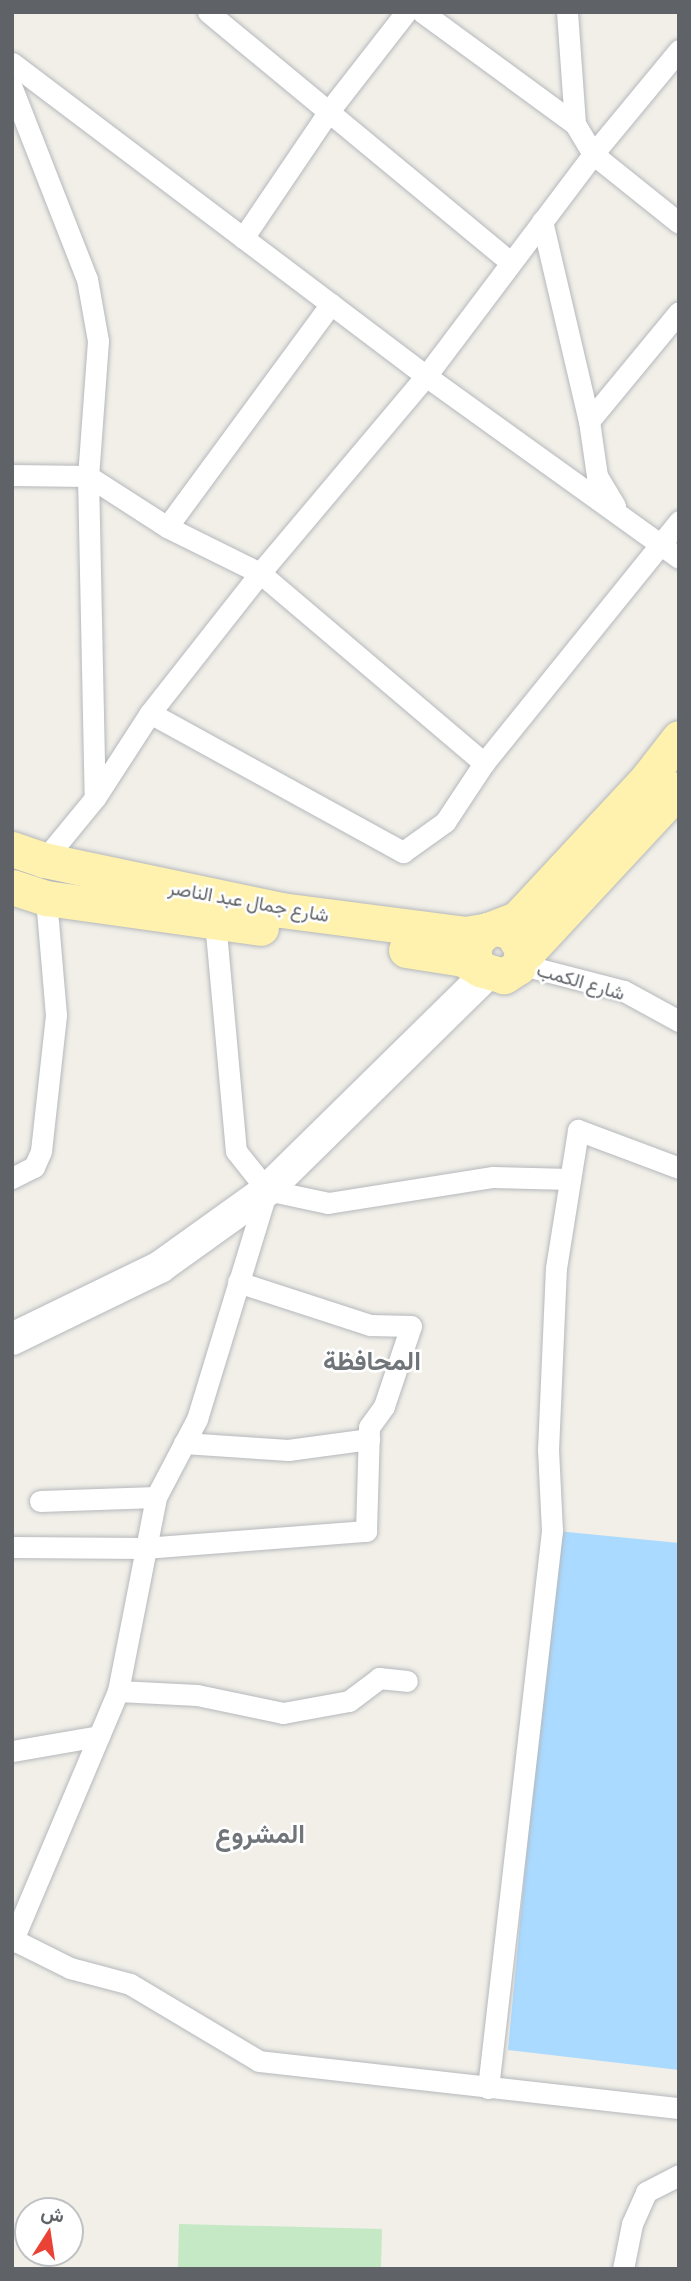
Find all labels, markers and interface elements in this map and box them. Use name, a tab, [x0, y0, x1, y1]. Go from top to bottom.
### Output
street label: شارع جمال عبد الناصر	[167, 876, 331, 926]
street label: شارع الكمب	[534, 958, 628, 1004]
district label: المحافظة	[323, 1345, 421, 1377]
district label: المشروع	[215, 1818, 305, 1850]
text: ش	[39, 2196, 67, 2229]
north arrow	[14, 2197, 84, 2267]

